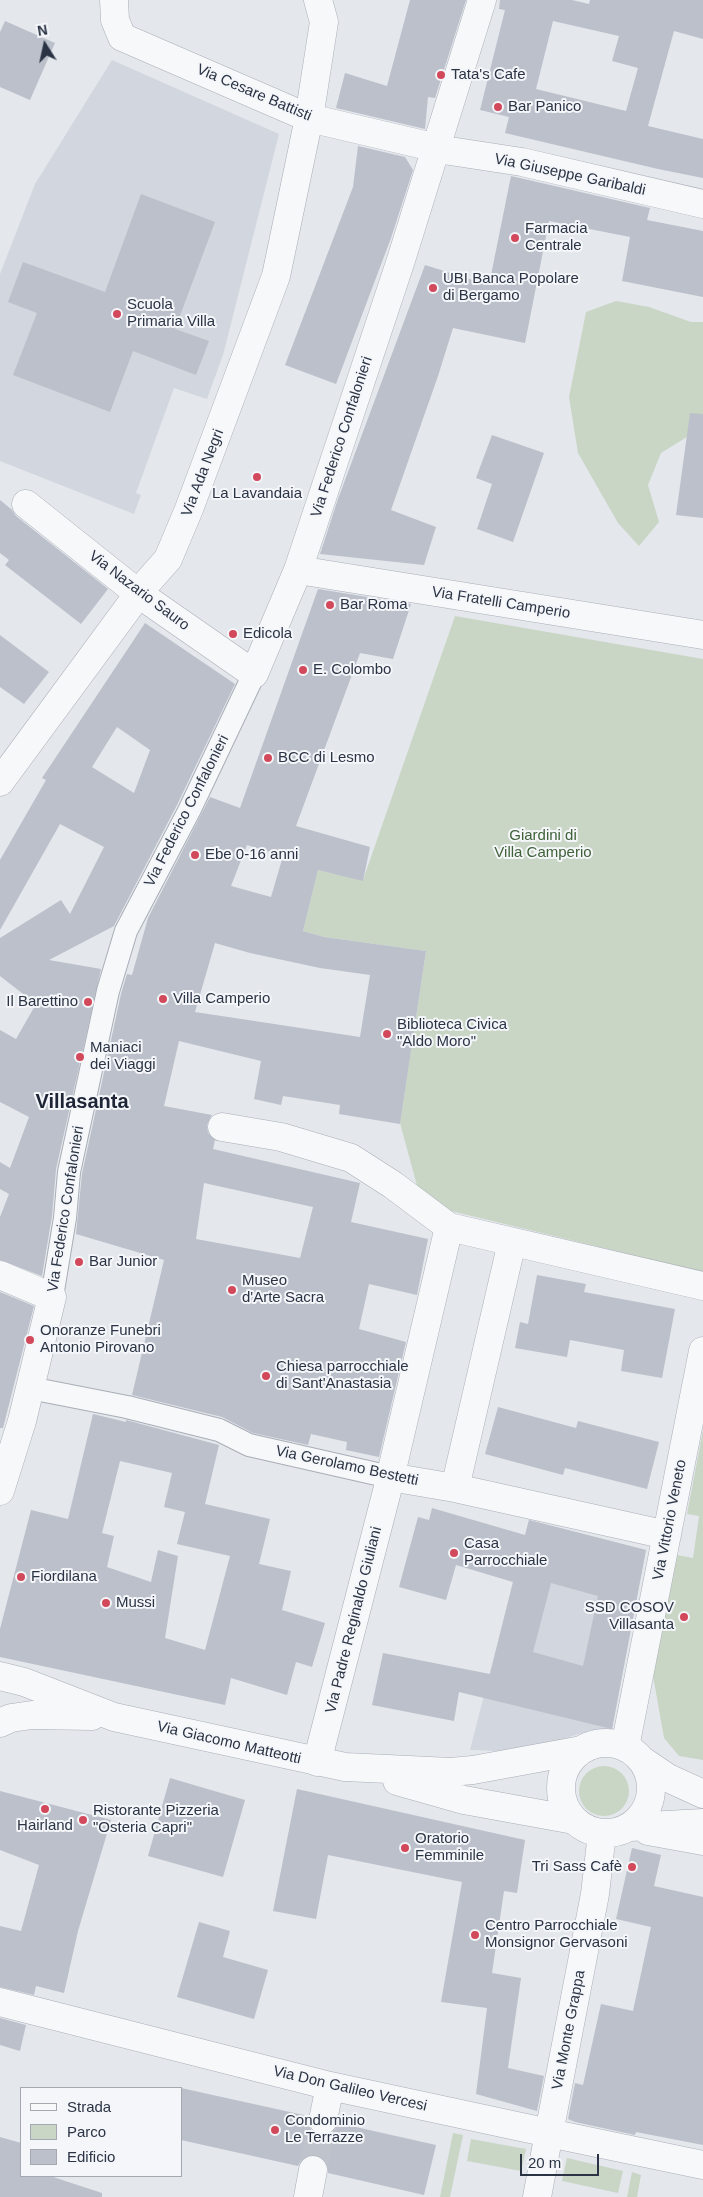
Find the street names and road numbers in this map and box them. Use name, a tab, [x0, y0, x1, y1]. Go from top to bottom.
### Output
street label: Via Cesare Battisti	[194, 61, 314, 125]
street label: Via Giuseppe Garibaldi	[493, 150, 647, 200]
street label: Via Federico Confalonieri	[307, 354, 377, 520]
street label: Via Ada Negri	[178, 427, 228, 519]
street label: Via Nazario Sauro	[85, 547, 193, 635]
street label: Via Fratelli Camperio	[431, 583, 571, 623]
street label: Via Federico Confalonieri	[141, 732, 233, 890]
street label: Via Federico Confalonieri	[44, 1125, 88, 1293]
street label: Via Gerolamo Bestetti	[274, 1442, 420, 1490]
street label: Via Vittorio Veneto	[649, 1458, 691, 1582]
street label: Via Padre Reginaldo Giuliani	[322, 1525, 386, 1715]
street label: Via Giacomo Matteotti	[155, 1718, 303, 1768]
street label: Via Monte Grappa	[549, 1969, 589, 2091]
street label: Via Don Galileo Vercesi	[271, 2063, 429, 2115]

